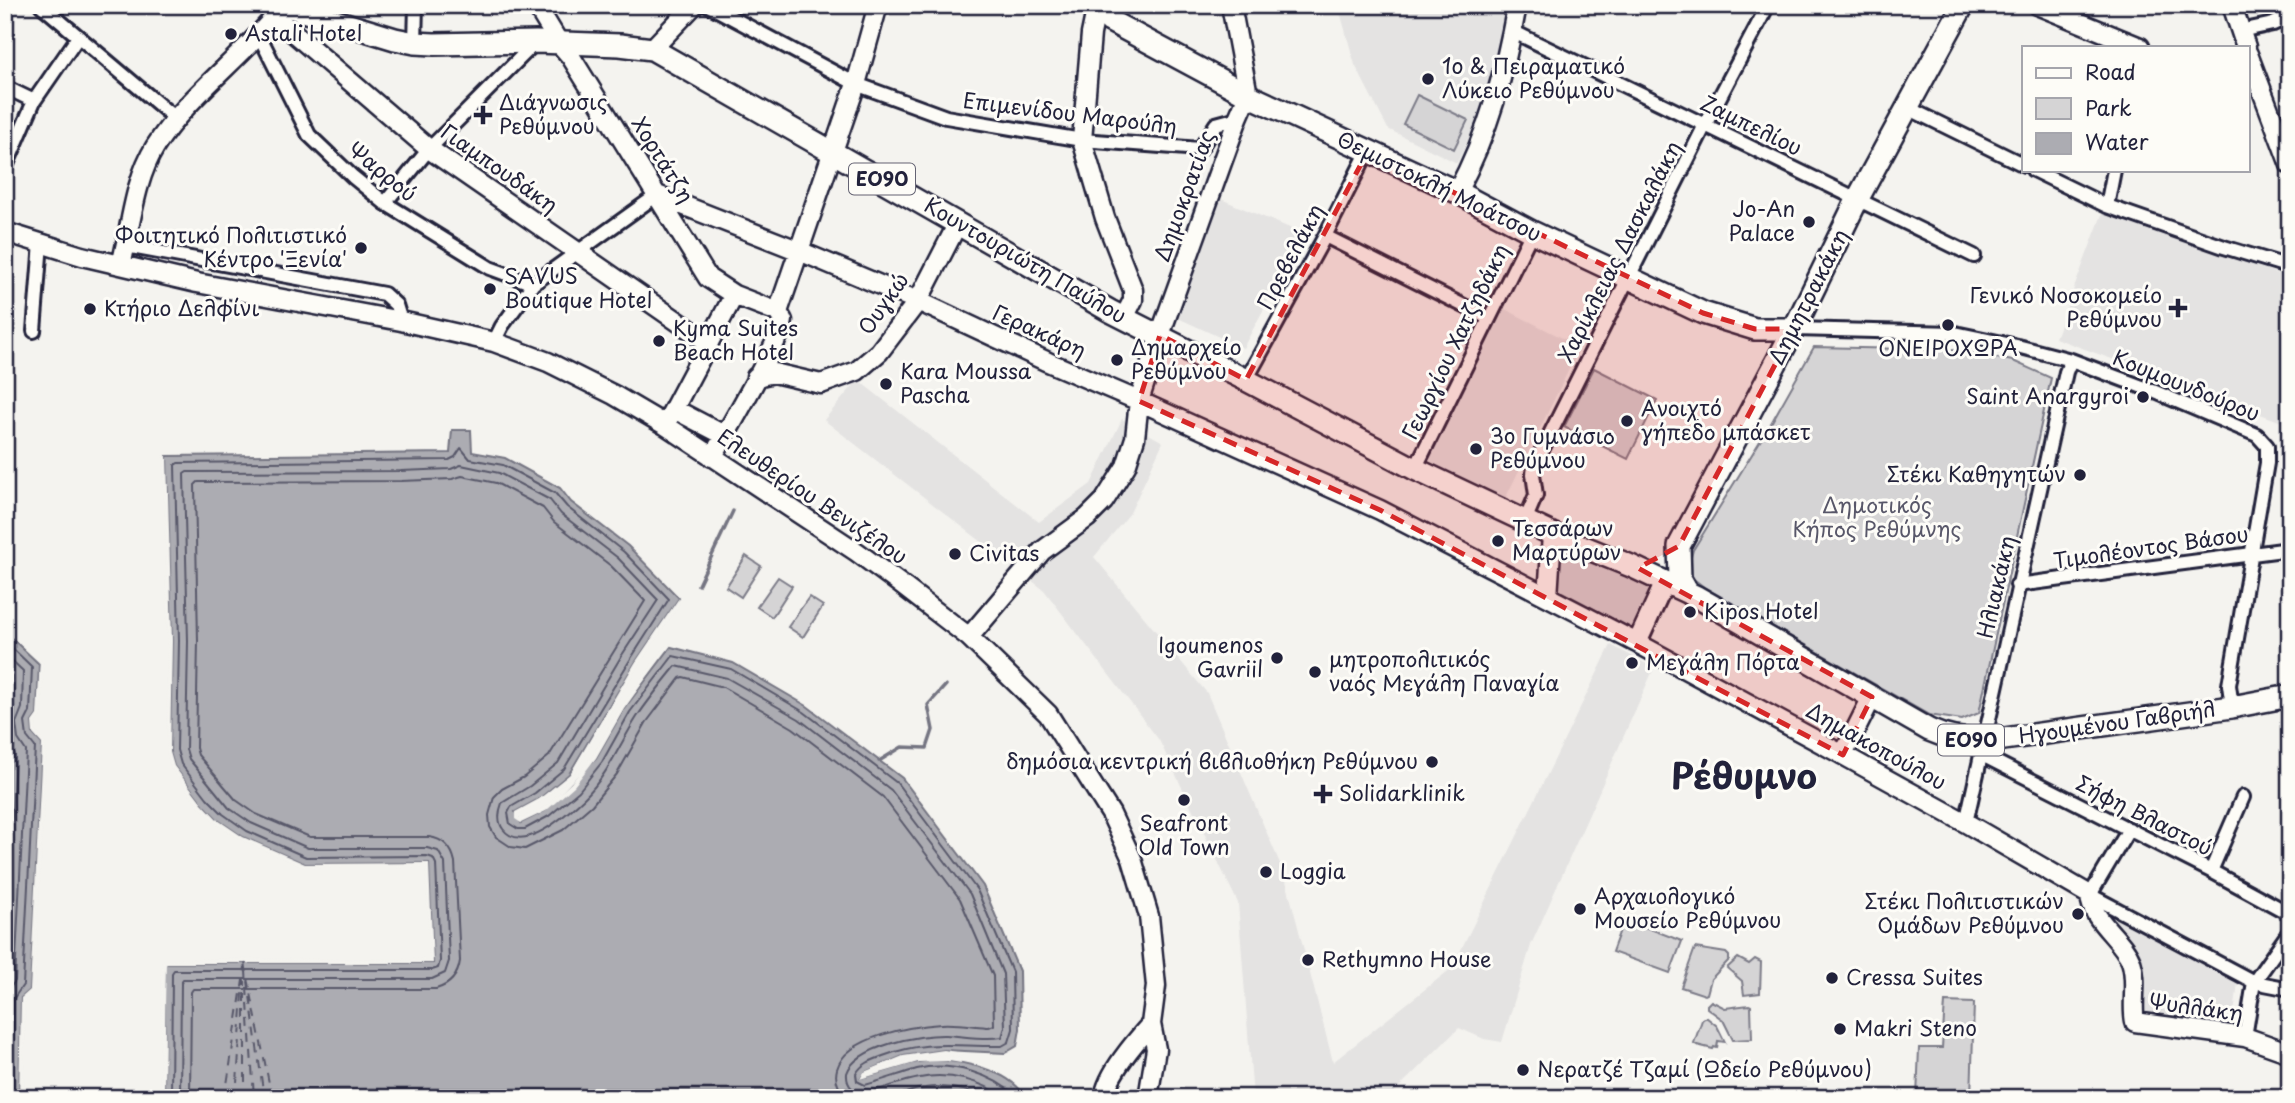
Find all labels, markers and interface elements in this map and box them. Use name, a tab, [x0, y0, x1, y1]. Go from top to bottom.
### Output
place label: Astali Hotel	[245, 16, 362, 48]
marker: Astali Hotel	[223, 26, 239, 42]
legend	[2022, 46, 2250, 172]
place label: 1ο & Πειραματικό Λύκειο Ρεθύμνου	[1442, 49, 1625, 105]
text: Road	[2085, 55, 2136, 87]
marker: 1ο & Πειραματικό Λύκειο Ρεθύμνου	[1420, 71, 1436, 87]
street label: Επιμενίδου Μαρούλη	[961, 83, 1179, 141]
place label: Διάγνωσις Ρεθύμνου	[499, 85, 608, 141]
street label: Ζαμπελίου	[1696, 86, 1808, 163]
text: Park	[2085, 91, 2132, 123]
marker: Διάγνωσις Ρεθύμνου	[473, 105, 493, 125]
street label: Χορτάτζη	[625, 110, 703, 208]
street label: Γιαμπουδάκη	[435, 115, 565, 220]
street label: Θεμιστοκλή Μοάτσου	[1332, 122, 1548, 249]
street label: Δημοκρατίας	[1145, 125, 1222, 265]
text: Water	[2085, 125, 2149, 157]
street label: Ψαρρού	[342, 133, 425, 208]
street label: Χαρίκλειας Δασκαλάκη	[1548, 135, 1688, 367]
road number: ΕΟ90	[849, 164, 915, 195]
street label: Κουντουριώτη Παύλου	[919, 188, 1133, 330]
place label: Jo-An Palace	[1728, 192, 1795, 248]
street label: Πρεβελάκη	[1248, 197, 1331, 315]
marker: Jo-An Palace	[1801, 214, 1817, 230]
place label: Φοιτητικό Πολιτιστικό Κέντρο 'Ξενία'	[115, 218, 347, 274]
street label: Δημητρακάκη	[1759, 223, 1855, 369]
street label: Γεωργίου Χατζηδάκη	[1393, 238, 1516, 444]
marker: Φοιτητικό Πολιτιστικό Κέντρο 'Ξενία'	[353, 240, 369, 256]
place label: SAVUS Boutique Hotel	[504, 259, 652, 315]
street label: Ουγκώ	[849, 265, 915, 341]
place label: Γενικό Νοσοκομείο Ρεθύμνου	[1970, 278, 2162, 334]
marker: SAVUS Boutique Hotel	[482, 281, 498, 297]
place label: Κτήριο Δελφίνι	[104, 291, 260, 323]
street label: Γερακάρη	[988, 295, 1092, 365]
marker: Γενικό Νοσοκομείο Ρεθύμνου	[2168, 298, 2188, 318]
marker: Κτήριο Δελφίνι	[82, 301, 98, 317]
place label: Kyma Suites Beach Hotel	[673, 311, 798, 367]
marker: ΟΝΕΙΡΟΧΩΡΑ	[1940, 317, 1956, 333]
place label: Δημαρχείο Ρεθύμνου	[1131, 330, 1242, 386]
place label: ΟΝΕΙΡΟΧΩΡΑ	[1878, 331, 2018, 363]
marker: Kyma Suites Beach Hotel	[651, 333, 667, 349]
street label: Κουμουνδούρου	[2108, 340, 2265, 428]
marker: Δημαρχείο Ρεθύμνου	[1109, 352, 1125, 368]
place label: Kara Moussa Pascha	[900, 354, 1032, 410]
marker: Kara Moussa Pascha	[878, 376, 894, 392]
place label: Saint Anargyroi	[1966, 379, 2129, 411]
marker: Saint Anargyroi	[2135, 389, 2151, 405]
place label: Ανοιχτό γήπεδο μπάσκετ	[1641, 391, 1811, 447]
marker: Ανοιχτό γήπεδο μπάσκετ	[1619, 413, 1635, 429]
place label: 3o Γυμνάσιο Ρεθύμνου	[1490, 419, 1615, 475]
street label: Ελευθερίου Βενιζέλου	[712, 420, 915, 571]
marker: 3o Γυμνάσιο Ρεθύμνου	[1468, 441, 1484, 457]
place label: Στέκι Καθηγητών	[1887, 457, 2066, 489]
marker: Στέκι Καθηγητών	[2072, 467, 2088, 483]
park label: Δημοτικός Κήπος Ρεθύμνης	[1793, 488, 1962, 544]
place label: Τεσσάρων Μαρτύρων	[1512, 511, 1622, 567]
street label: Τιμολέοντος Βάσου	[2051, 516, 2250, 576]
street label: Ηλιακάκη	[1968, 532, 2022, 641]
marker: Τεσσάρων Μαρτύρων	[1490, 533, 1506, 549]
place label: Civitas	[969, 536, 1039, 568]
marker: Civitas	[947, 546, 963, 562]
place label: Kipos Hotel	[1704, 594, 1818, 626]
marker: Kipos Hotel	[1682, 604, 1698, 620]
place label: Igoumenos Gavriil	[1158, 628, 1263, 684]
place label: μητροπολιτικός ναός Μεγάλη Παναγία	[1329, 642, 1560, 698]
place label: Μεγάλη Πόρτα	[1646, 645, 1800, 677]
marker: Igoumenos Gavriil	[1269, 650, 1285, 666]
marker: Μεγάλη Πόρτα	[1624, 655, 1640, 671]
marker: μητροπολιτικός ναός Μεγάλη Παναγία	[1307, 664, 1323, 680]
street label: Ηγουμένου Γαβριήλ	[2016, 691, 2217, 751]
street label: Δημακοπούλου	[1801, 693, 1953, 797]
road number: ΕΟ90	[1938, 724, 2004, 755]
place label: δημόσια κεντρική βιβλιοθήκη Ρεθύμνου	[1006, 744, 1418, 776]
district label: Ρέθυμνο	[1671, 748, 1817, 801]
marker: δημόσια κεντρική βιβλιοθήκη Ρεθύμνου	[1424, 754, 1440, 770]
street label: Σήφη Βλαστού	[2071, 766, 2219, 862]
place label: Solidarklinik	[1339, 776, 1465, 808]
marker: Solidarklinik	[1313, 784, 1333, 804]
marker: Seafront Old Town	[1176, 792, 1192, 808]
place label: Seafront Old Town	[1138, 806, 1230, 862]
place label: Loggia	[1280, 854, 1346, 886]
marker: Loggia	[1258, 864, 1274, 880]
place label: Αρχαιολογικό Μουσείο Ρεθύμνου	[1594, 879, 1781, 935]
place label: Στέκι Πολιτιστικών Ομάδων Ρεθύμνου	[1865, 884, 2064, 940]
marker: Αρχαιολογικό Μουσείο Ρεθύμνου	[1572, 901, 1588, 917]
marker: Στέκι Πολιτιστικών Ομάδων Ρεθύμνου	[2070, 906, 2086, 922]
place label: Rethymno House	[1322, 942, 1491, 974]
marker: Rethymno House	[1300, 952, 1316, 968]
place label: Cressa Suites	[1846, 960, 1983, 992]
marker: Cressa Suites	[1824, 970, 1840, 986]
street label: Ψυλλάκη	[2147, 984, 2245, 1028]
place label: Makri Steno	[1854, 1011, 1977, 1043]
marker: Makri Steno	[1832, 1021, 1848, 1037]
place label: Νερατζέ Τζαμί (Ωδείο Ρεθύμνου)	[1537, 1052, 1872, 1084]
marker: Νερατζέ Τζαμί (Ωδείο Ρεθύμνου)	[1515, 1062, 1531, 1078]

